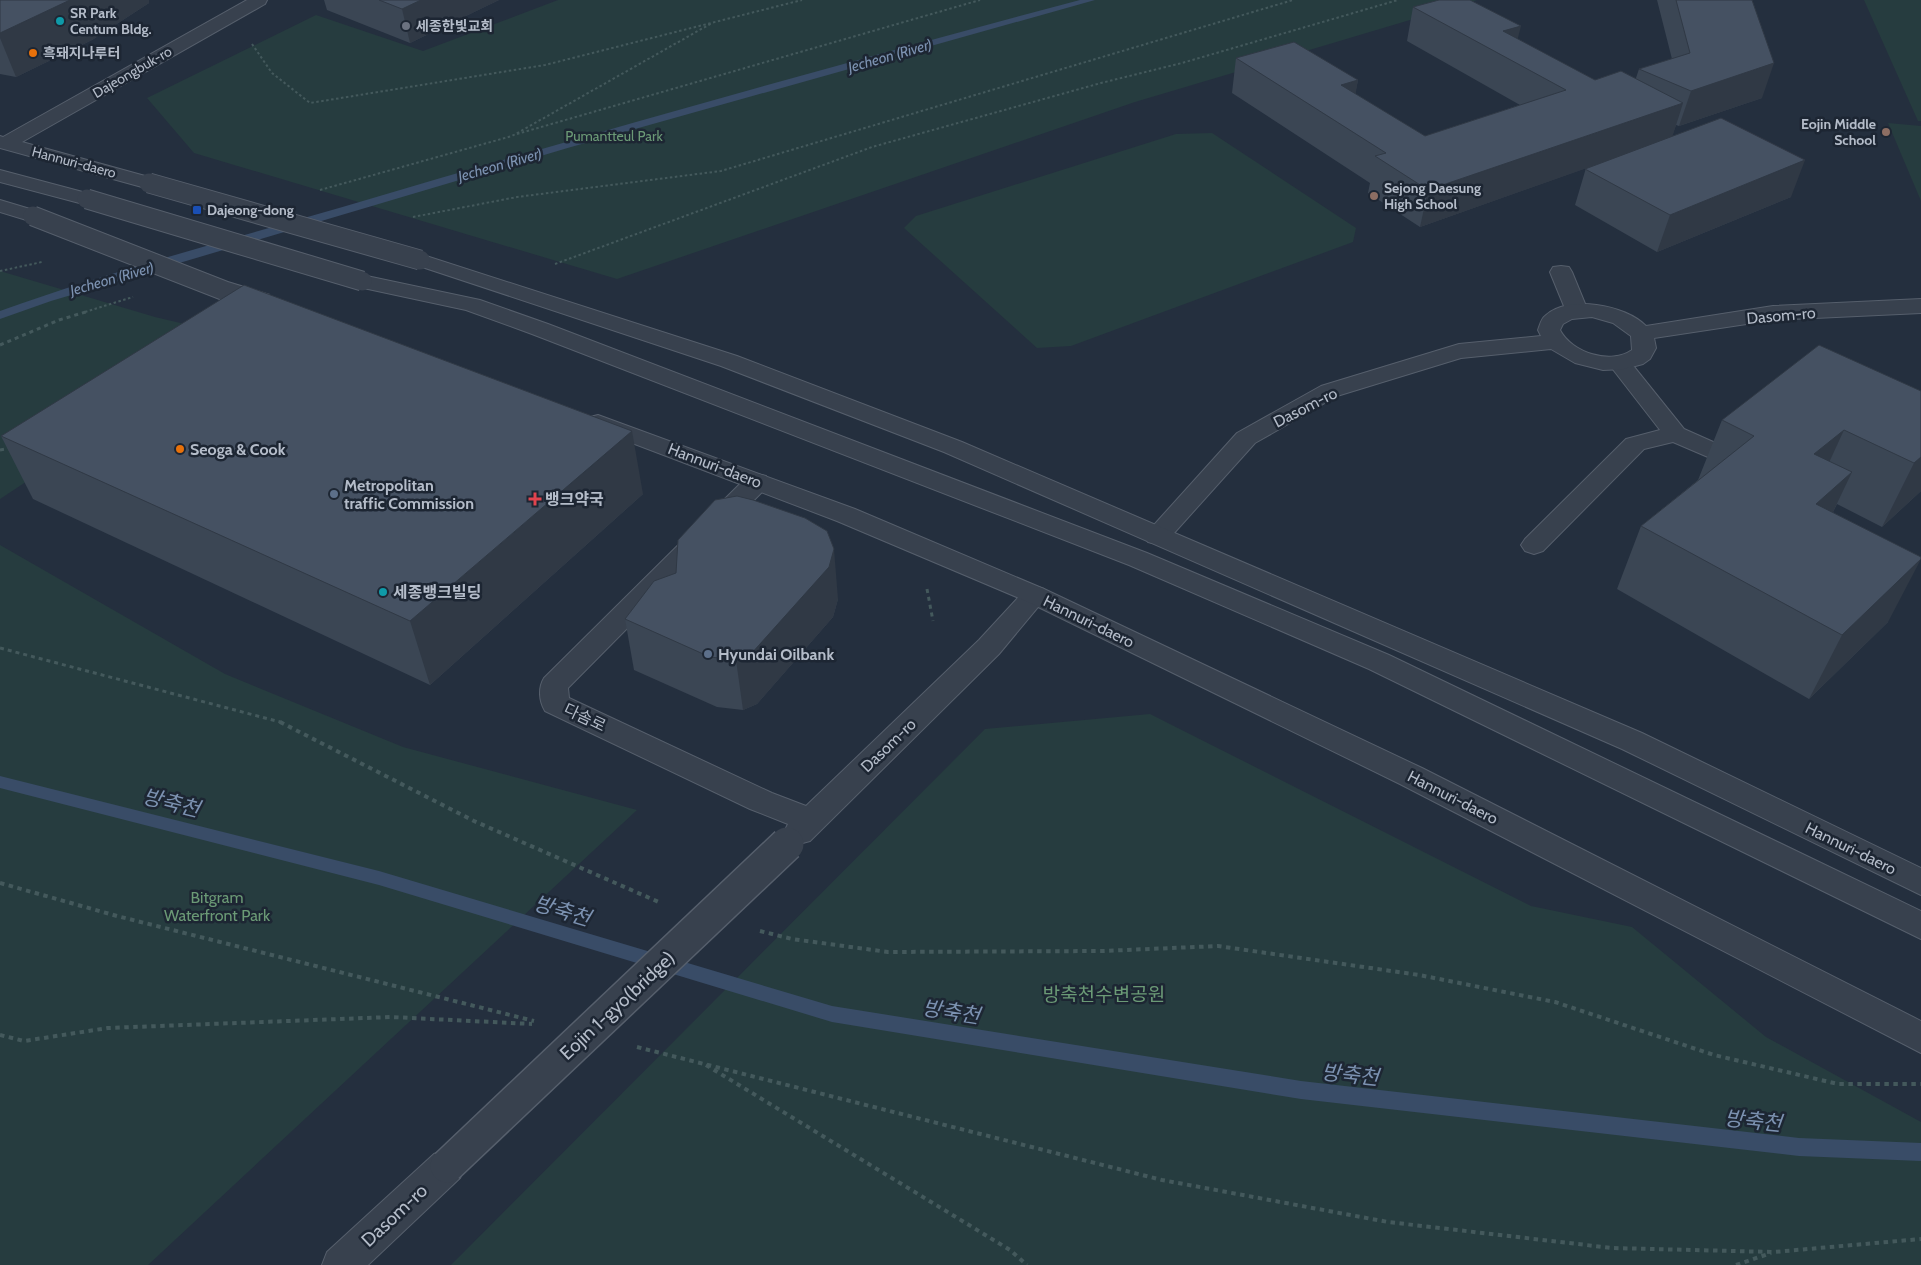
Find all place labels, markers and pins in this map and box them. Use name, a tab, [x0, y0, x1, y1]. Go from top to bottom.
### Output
place label: SR Park Centum Bldg.	[70, 4, 152, 38]
marker: SR Park Centum Bldg.	[54, 15, 66, 27]
place label: 세종한빛교회	[416, 17, 493, 35]
marker: 세종한빛교회	[400, 20, 412, 32]
place label: 흑돼지나루터	[43, 44, 120, 62]
marker: 흑돼지나루터	[27, 47, 39, 59]
place label: Eojin Middle School	[1801, 115, 1876, 149]
marker: Eojin Middle School	[1880, 126, 1892, 138]
place label: Sejong Daesung High School	[1384, 179, 1481, 213]
marker: Sejong Daesung High School	[1368, 190, 1380, 202]
place label: Dajeong-dong	[207, 201, 294, 219]
marker: Dajeong-dong	[191, 204, 203, 216]
place label: Seoga & Cook	[190, 440, 286, 459]
marker: Seoga & Cook	[174, 443, 186, 455]
place label: Metropolitan traffic Commission	[344, 476, 474, 513]
marker: Metropolitan traffic Commission	[328, 488, 340, 500]
place label: 뱅크약국	[545, 490, 604, 509]
marker: 뱅크약국	[529, 493, 541, 505]
place label: 세종뱅크빌딩	[393, 583, 481, 602]
marker: 세종뱅크빌딩	[377, 586, 389, 598]
place label: Hyundai Oilbank	[718, 645, 834, 664]
marker: Hyundai Oilbank	[702, 648, 714, 660]

